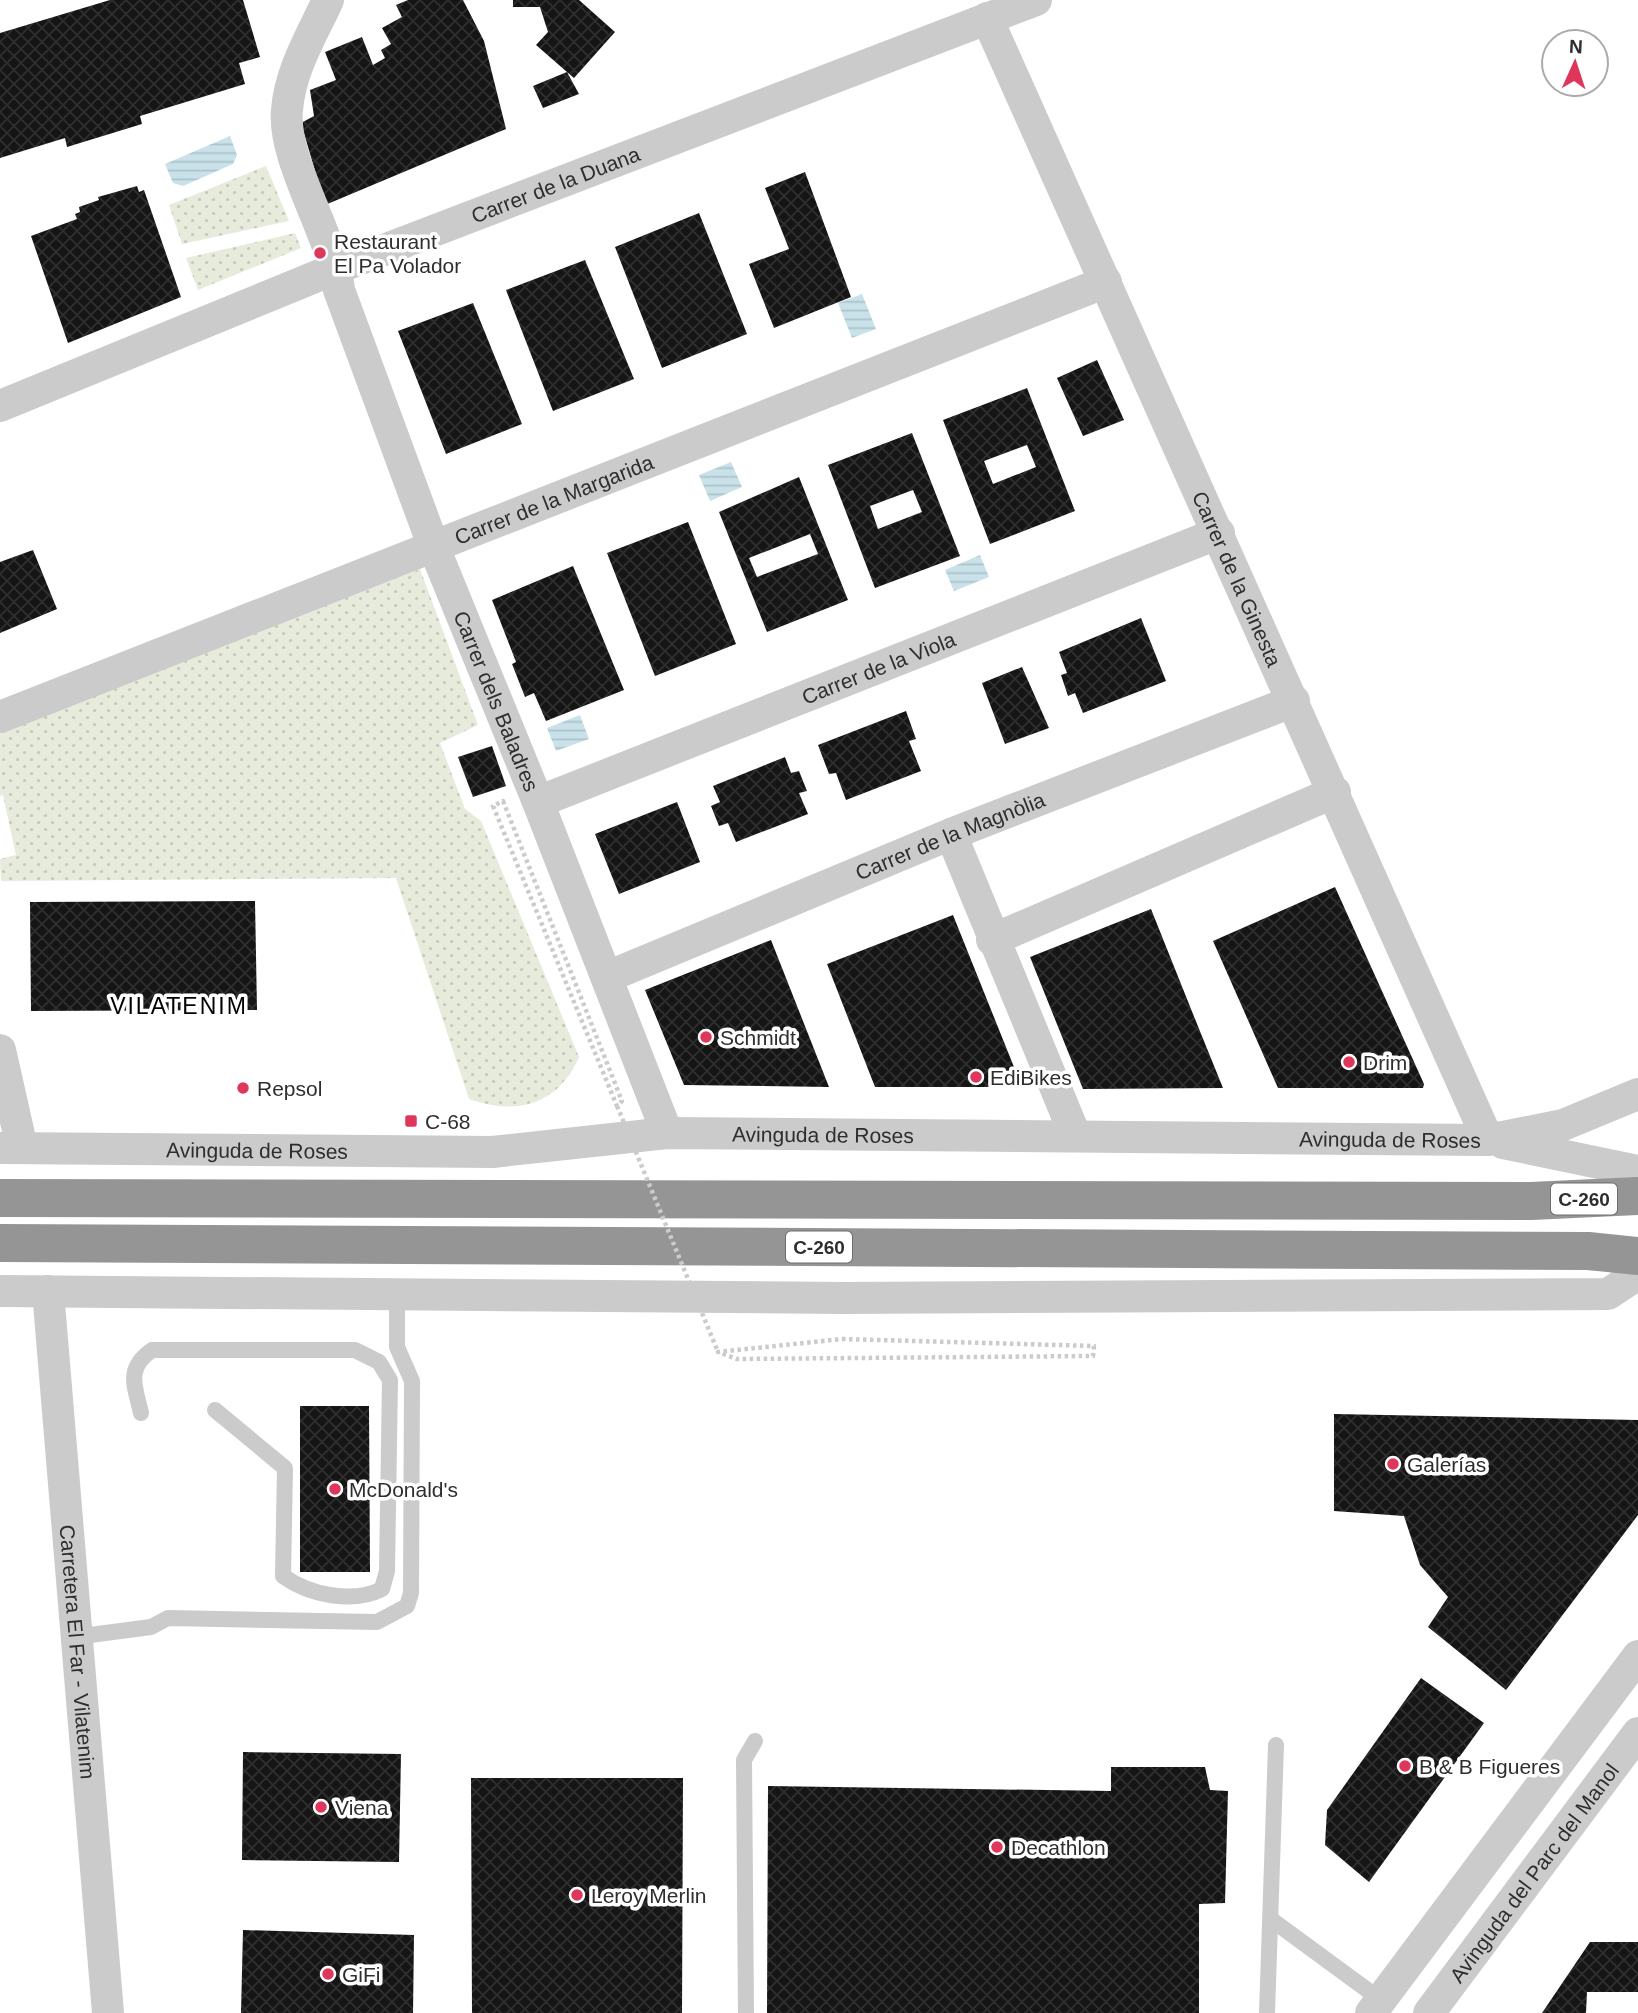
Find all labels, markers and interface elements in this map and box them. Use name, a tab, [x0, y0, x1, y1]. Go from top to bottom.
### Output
north arrow	[1540, 28, 1610, 98]
text: N	[1568, 36, 1583, 57]
street label: Carrer de la Duana	[468, 141, 643, 227]
place label: Restaurant El Pa Volador	[334, 230, 461, 277]
marker: Restaurant El Pa Volador	[312, 245, 328, 261]
street label: Carrer de la Margarida	[451, 450, 657, 549]
street label: Carrer de la Ginesta	[1188, 488, 1287, 670]
street label: Carrer dels Baladres	[450, 607, 544, 795]
street label: Carrer de la Viola	[798, 627, 959, 708]
street label: Carrer de la Magnòlia	[852, 787, 1048, 884]
district label: VILATENIM	[110, 993, 248, 1019]
place label: Schmidt	[720, 1026, 796, 1049]
marker: Schmidt	[698, 1029, 714, 1045]
place label: Drim	[1363, 1051, 1407, 1074]
marker: Drim	[1341, 1054, 1357, 1070]
place label: EdiBikes	[990, 1066, 1072, 1089]
marker: EdiBikes	[968, 1069, 984, 1085]
place label: Repsol	[257, 1077, 322, 1100]
marker: Repsol	[235, 1080, 251, 1096]
place label: C-68	[425, 1110, 471, 1133]
marker: C-68	[403, 1113, 419, 1129]
street label: Avinguda de Roses	[732, 1122, 914, 1147]
street label: Avinguda de Roses	[1299, 1127, 1481, 1151]
street label: Avinguda de Roses	[166, 1138, 348, 1162]
road number: C-260	[1551, 1184, 1617, 1214]
road number: C-260	[786, 1232, 852, 1262]
place label: Galerías	[1407, 1453, 1486, 1476]
marker: Galerías	[1385, 1456, 1401, 1472]
place label: McDonald's	[349, 1478, 458, 1501]
marker: McDonald's	[327, 1481, 343, 1497]
street label: Carretera El Far - Vilatenim	[56, 1524, 100, 1780]
place label: B & B Figueres	[1419, 1755, 1560, 1778]
marker: B & B Figueres	[1397, 1758, 1413, 1774]
street label: Avinguda del Parc del Manol	[1445, 1759, 1623, 1987]
place label: Viena	[335, 1796, 389, 1819]
marker: Viena	[313, 1799, 329, 1815]
place label: Decathlon	[1011, 1836, 1106, 1859]
marker: Decathlon	[989, 1839, 1005, 1855]
place label: Leroy Merlin	[591, 1884, 707, 1907]
marker: Leroy Merlin	[569, 1887, 585, 1903]
place label: GiFi	[342, 1963, 381, 1986]
marker: GiFi	[320, 1966, 336, 1982]

